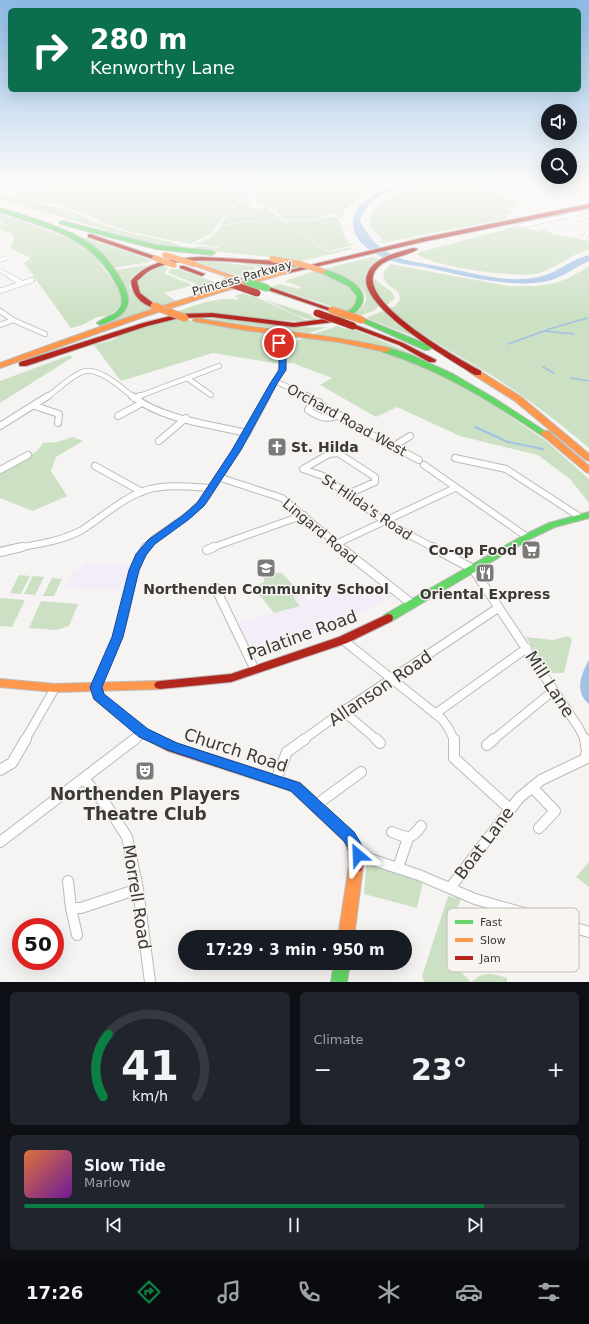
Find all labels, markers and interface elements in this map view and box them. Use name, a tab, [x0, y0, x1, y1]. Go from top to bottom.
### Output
text: 280 m	[90, 23, 187, 56]
icon: right	[24, 24, 76, 76]
text: Kenworthy Lane	[90, 57, 235, 78]
map controls	[541, 104, 577, 184]
button: sound	[541, 104, 577, 140]
button: search	[541, 148, 577, 184]
street label: Princess Parkway	[190, 257, 294, 299]
pin	[262, 326, 296, 360]
icon: arrive	[268, 332, 290, 354]
street label: Orchard Road West	[284, 380, 410, 460]
church icon: St. Hilda	[266, 436, 288, 458]
place label: St. Hilda	[291, 439, 359, 455]
street label: St Hilda's Road	[319, 471, 415, 543]
street label: Lingard Road	[280, 495, 360, 567]
supermarket icon: Co-op Food	[520, 539, 542, 561]
place label: Co-op Food	[429, 542, 517, 558]
school or university icon: Northenden Community School	[255, 557, 277, 579]
restaurant icon: Oriental Express	[474, 562, 496, 584]
place label: Northenden Community School	[143, 581, 389, 597]
place label: Oriental Express	[420, 586, 550, 602]
street label: Palatine Road	[244, 606, 360, 664]
street label: Allanson Road	[325, 646, 435, 730]
street label: Mill Lane	[521, 647, 579, 721]
street label: Church Road	[181, 724, 291, 776]
theatre icon: Northenden Players Theatre Club	[134, 760, 156, 782]
place label: Northenden Players Theatre Club	[50, 784, 240, 824]
street label: Boat Lane	[450, 803, 518, 883]
position arrow	[337, 834, 379, 876]
street label: Morrell Road	[119, 843, 155, 951]
legend	[447, 908, 579, 972]
text: Fast	[480, 916, 503, 929]
speed limit sign: 50	[12, 918, 64, 970]
text: Slow	[480, 934, 506, 947]
text: 17:29 · 3 min · 950 m	[205, 941, 385, 959]
text: Jam	[479, 952, 501, 965]
text: Climate	[314, 1032, 364, 1047]
text: 41	[121, 1040, 179, 1089]
text: 23°	[411, 1052, 468, 1087]
text: −	[314, 1057, 332, 1082]
text: +	[547, 1057, 565, 1082]
text: km/h	[132, 1087, 168, 1103]
text: Slow Tide	[84, 1157, 166, 1175]
text: Marlow	[84, 1175, 131, 1190]
icon: previous	[103, 1214, 125, 1236]
icon: pause	[283, 1214, 305, 1236]
icon: next	[464, 1214, 486, 1236]
icon: directions	[135, 1278, 163, 1306]
icon: music	[215, 1278, 243, 1306]
icon: phone	[295, 1278, 323, 1306]
icon: climate	[375, 1278, 403, 1306]
icon: car	[455, 1278, 483, 1306]
icon: filters	[535, 1278, 563, 1306]
text: 17:26	[26, 1282, 83, 1303]

